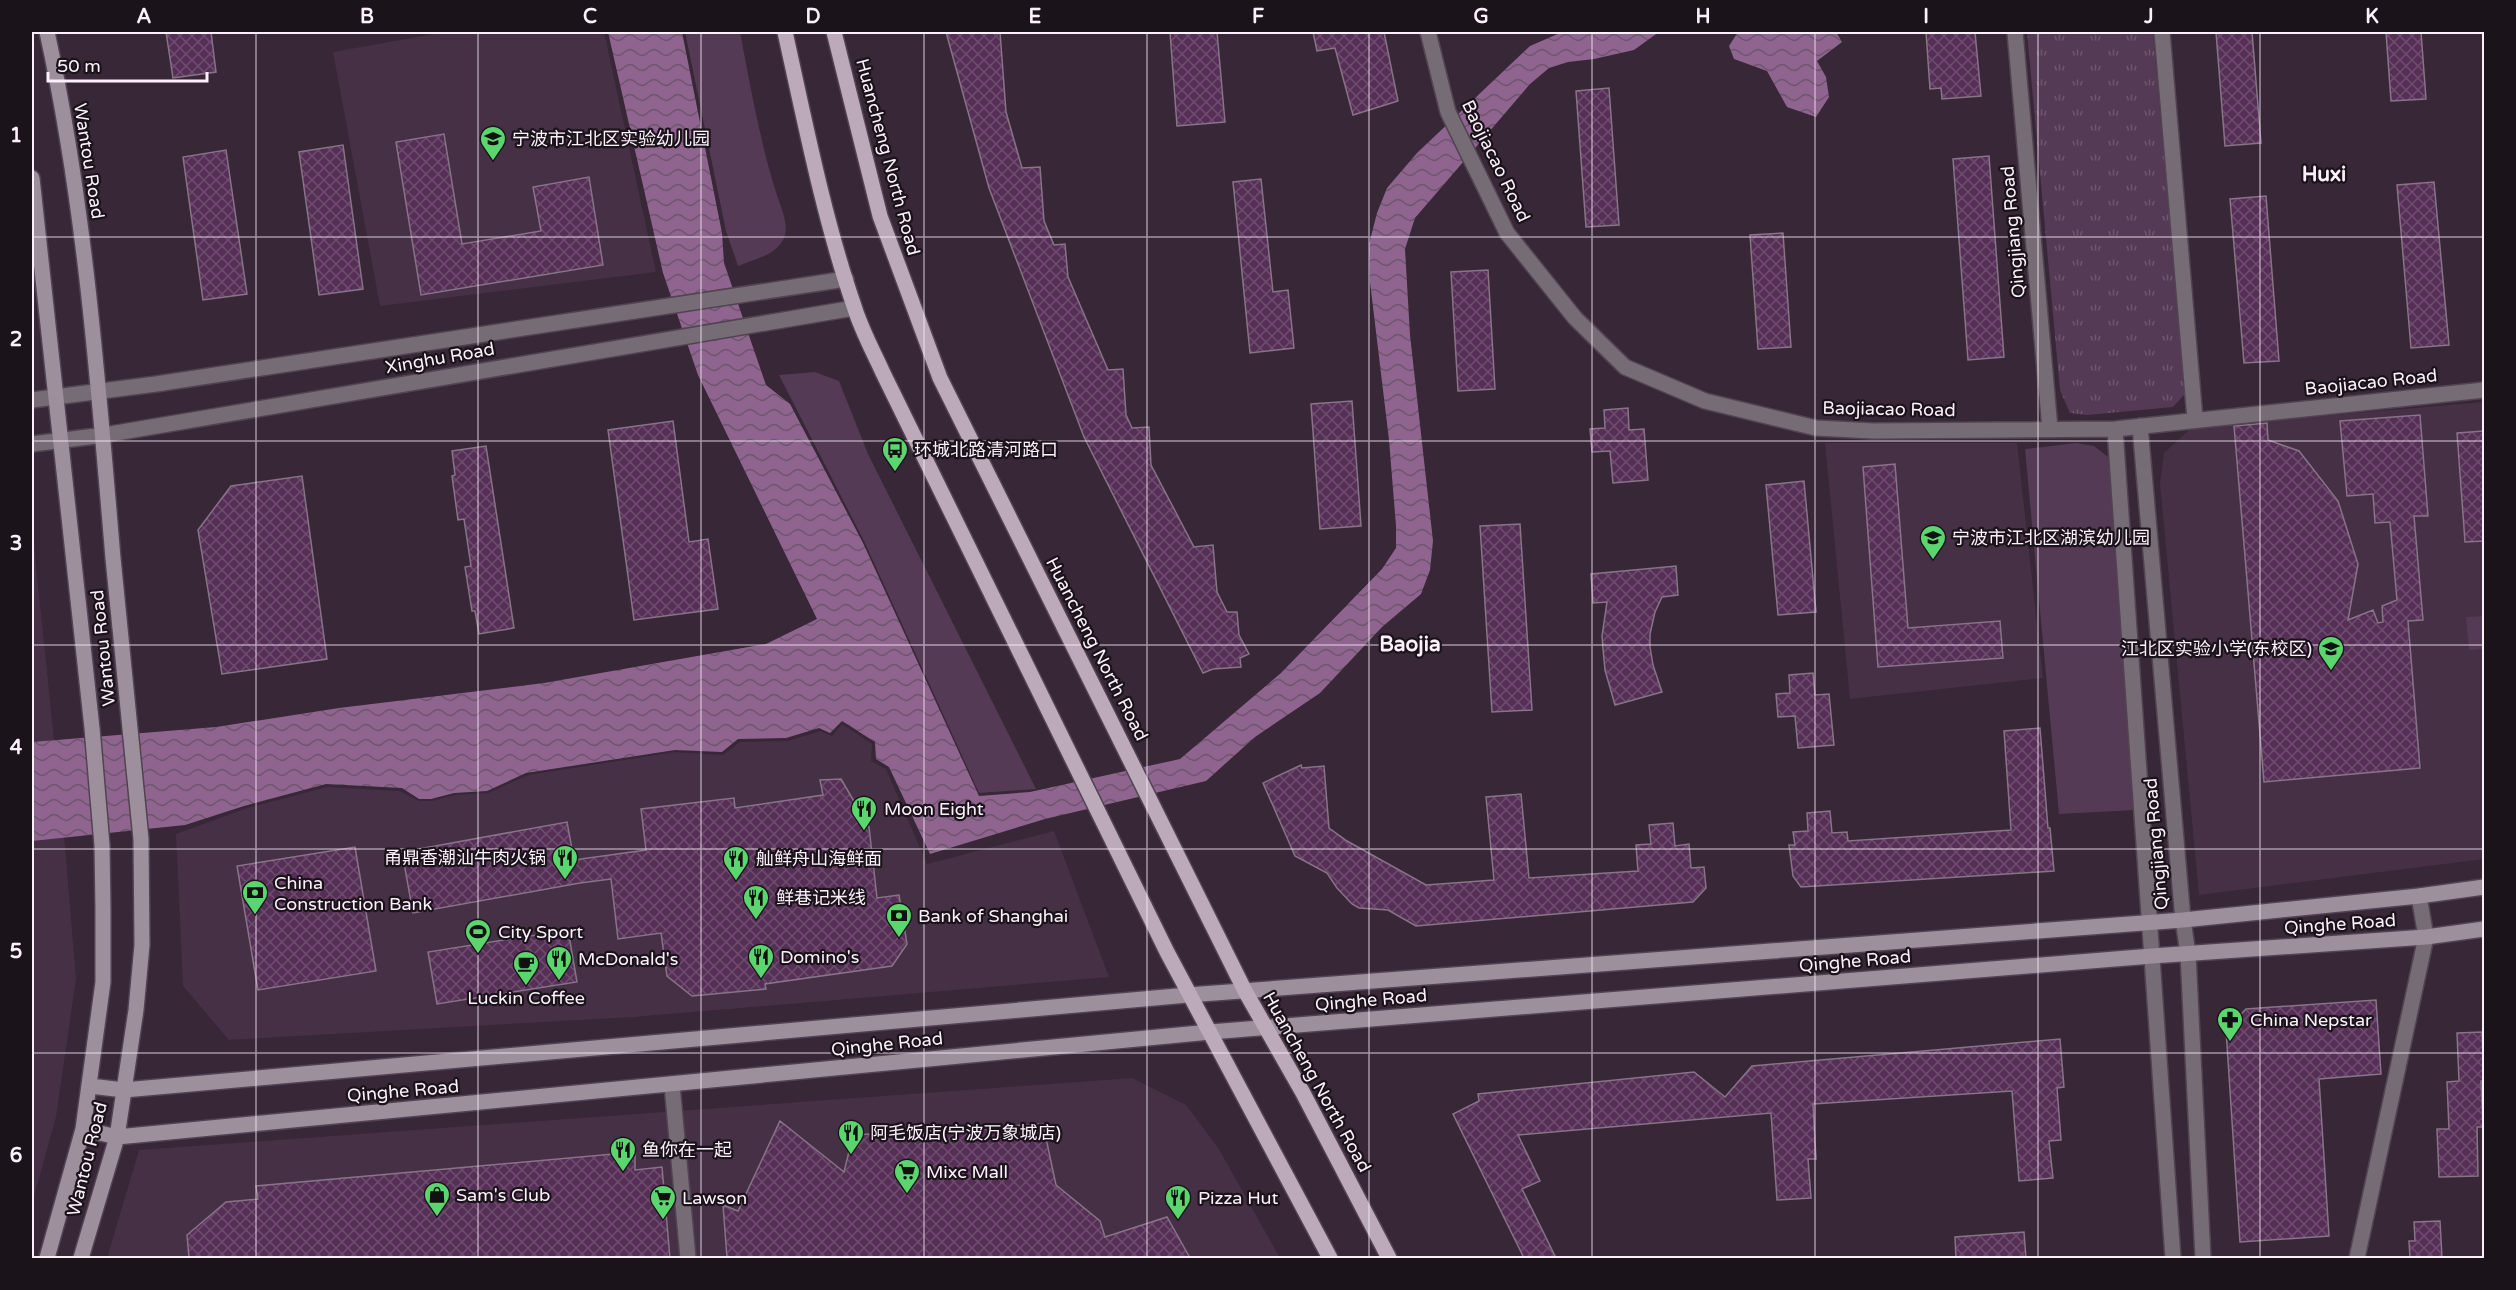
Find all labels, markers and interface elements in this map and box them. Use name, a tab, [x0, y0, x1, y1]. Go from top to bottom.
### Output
text: A	[137, 5, 152, 29]
text: B	[360, 5, 374, 29]
text: C	[583, 5, 597, 29]
text: D	[805, 5, 821, 29]
text: E	[1029, 5, 1042, 29]
text: F	[1252, 5, 1264, 29]
text: G	[1473, 5, 1489, 29]
text: H	[1695, 5, 1711, 29]
text: I	[1923, 5, 1929, 29]
text: J	[2143, 5, 2154, 29]
text: K	[2365, 5, 2379, 29]
scale bar	[48, 45, 207, 83]
text: 50 m	[57, 55, 101, 77]
street label: Huancheng North Road	[851, 56, 925, 258]
street label: Baojiacao Road	[1457, 96, 1535, 226]
street label: Wantou Road	[69, 102, 109, 220]
text: 1	[10, 124, 22, 148]
school or university icon: 宁波市江北区实验幼儿园	[478, 124, 508, 162]
place label: 宁波市江北区实验幼儿园	[512, 128, 710, 150]
district label: Huxi	[2302, 162, 2346, 187]
street label: Qingjiang Road	[1996, 165, 2030, 299]
text: 2	[10, 328, 22, 352]
street label: Xinghu Road	[384, 338, 496, 378]
street label: Baojiacao Road	[2304, 364, 2438, 400]
street label: Baojiacao Road	[1822, 397, 1956, 421]
bus stop icon: 环城北路清河路口	[880, 435, 910, 473]
place label: 环城北路清河路口	[914, 439, 1058, 461]
school or university icon: 宁波市江北区湖滨幼儿园	[1918, 523, 1948, 561]
place label: 宁波市江北区湖滨幼儿园	[1952, 527, 2150, 549]
text: 3	[10, 532, 22, 556]
street label: Huancheng North Road	[1041, 554, 1153, 744]
street label: Wantou Road	[86, 589, 120, 707]
district label: Baojia	[1379, 632, 1441, 657]
school or university icon: 江北区实验小学(东校区)	[2316, 634, 2346, 672]
place label: 江北区实验小学(东校区)	[2121, 638, 2312, 660]
text: 4	[10, 736, 23, 760]
street label: Qingjiang Road	[2139, 777, 2173, 911]
restaurant icon: Moon Eight	[849, 794, 879, 832]
place label: Moon Eight	[884, 798, 984, 820]
restaurant icon: 甬鼎香潮汕牛肉火锅	[550, 843, 580, 881]
restaurant icon: 舢鲜舟山海鲜面	[721, 844, 751, 882]
place label: 甬鼎香潮汕牛肉火锅	[384, 847, 546, 869]
place label: 舢鲜舟山海鲜面	[756, 848, 882, 870]
place label: China Construction Bank	[274, 872, 433, 915]
bank icon: China Construction Bank	[240, 878, 270, 916]
restaurant icon: 鲜巷记米线	[741, 883, 771, 921]
place label: 鲜巷记米线	[776, 887, 866, 909]
bank icon: Bank of Shanghai	[884, 901, 914, 939]
place label: Bank of Shanghai	[918, 905, 1068, 927]
street label: Qinghe Road	[2283, 909, 2397, 939]
sports icon: City Sport	[463, 917, 493, 955]
place label: City Sport	[498, 921, 583, 943]
text: 5	[10, 940, 22, 964]
restaurant icon: Domino's	[746, 942, 776, 980]
restaurant icon: McDonald's	[544, 944, 574, 982]
street label: Qinghe Road	[1798, 945, 1912, 977]
place label: Domino's	[780, 946, 859, 968]
place label: McDonald's	[578, 948, 678, 970]
cafe icon: Luckin Coffee	[511, 949, 541, 987]
street label: Qinghe Road	[1314, 984, 1428, 1016]
place label: Luckin Coffee	[467, 987, 585, 1009]
street label: Huancheng North Road	[1258, 988, 1376, 1176]
pharmacy icon: China Nepstar	[2215, 1005, 2245, 1043]
place label: China Nepstar	[2250, 1009, 2372, 1031]
street label: Qinghe Road	[830, 1027, 944, 1061]
street label: Qinghe Road	[346, 1075, 460, 1107]
street label: Wantou Road	[62, 1100, 112, 1218]
restaurant icon: 阿毛饭店(宁波万象城店)	[836, 1118, 866, 1156]
place label: 阿毛饭店(宁波万象城店)	[870, 1122, 1061, 1144]
restaurant icon: 鱼你在一起	[608, 1135, 638, 1173]
place label: 鱼你在一起	[642, 1139, 732, 1161]
text: 6	[10, 1144, 22, 1168]
supermarket icon: Mixc Mall	[892, 1157, 922, 1195]
place label: Mixc Mall	[926, 1161, 1008, 1183]
shop icon: Sam's Club	[422, 1180, 452, 1218]
supermarket icon: Lawson	[648, 1183, 678, 1221]
restaurant icon: Pizza Hut	[1163, 1183, 1193, 1221]
place label: Sam's Club	[456, 1184, 550, 1206]
place label: Lawson	[682, 1187, 747, 1209]
place label: Pizza Hut	[1198, 1187, 1278, 1209]

